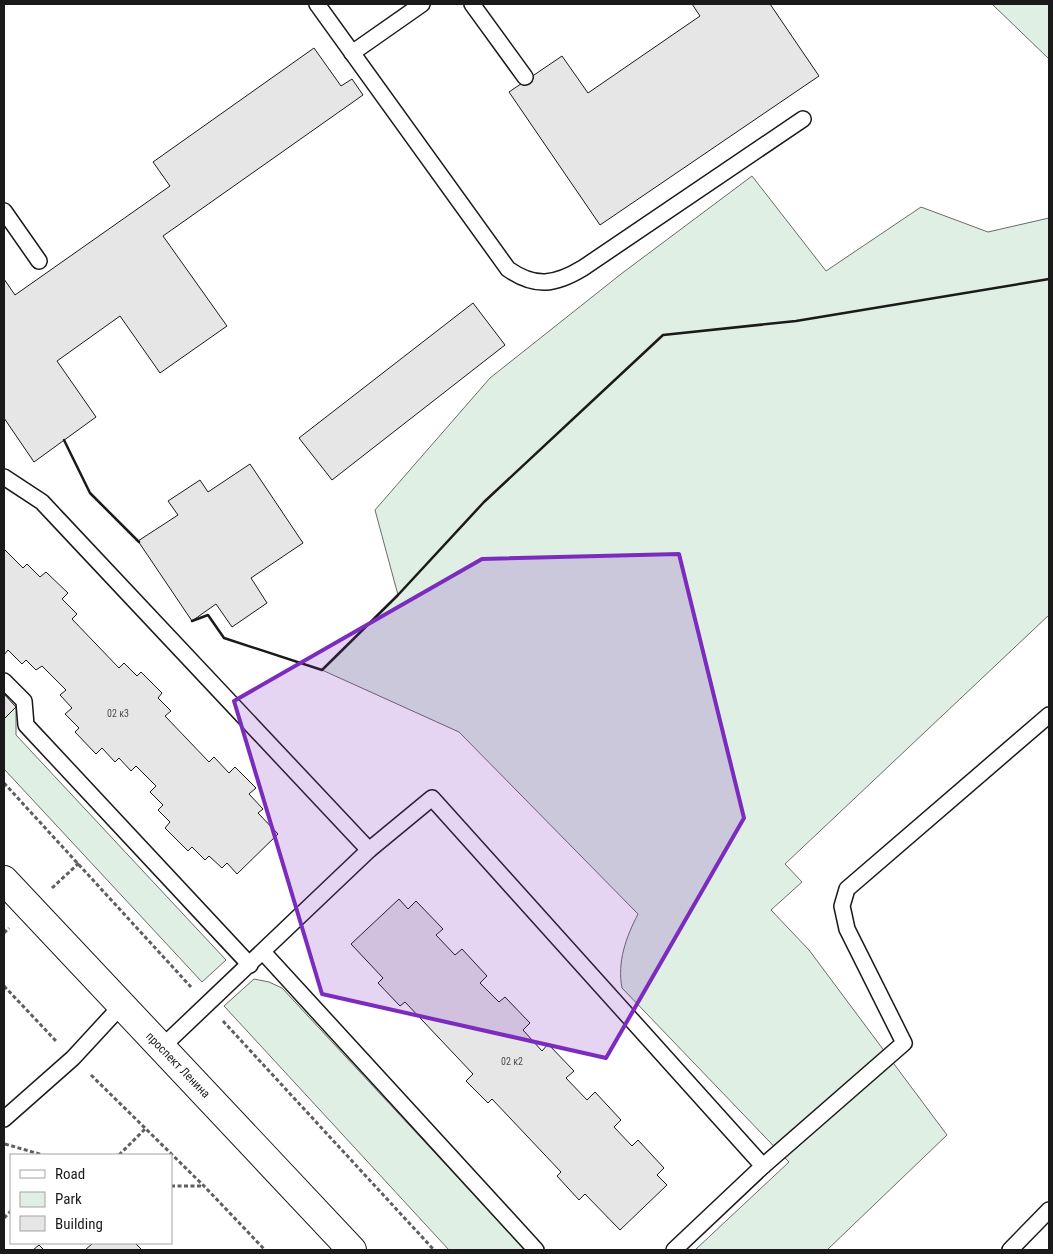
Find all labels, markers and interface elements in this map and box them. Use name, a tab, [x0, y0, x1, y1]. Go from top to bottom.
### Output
house number: 02 к3	[107, 708, 129, 719]
street label: проспект Ленина	[143, 1029, 213, 1101]
house number: 02 к2	[501, 1056, 523, 1067]
legend	[10, 1154, 172, 1244]
text: Road	[55, 1165, 85, 1183]
text: Park	[55, 1190, 82, 1208]
text: Building	[55, 1215, 103, 1233]

